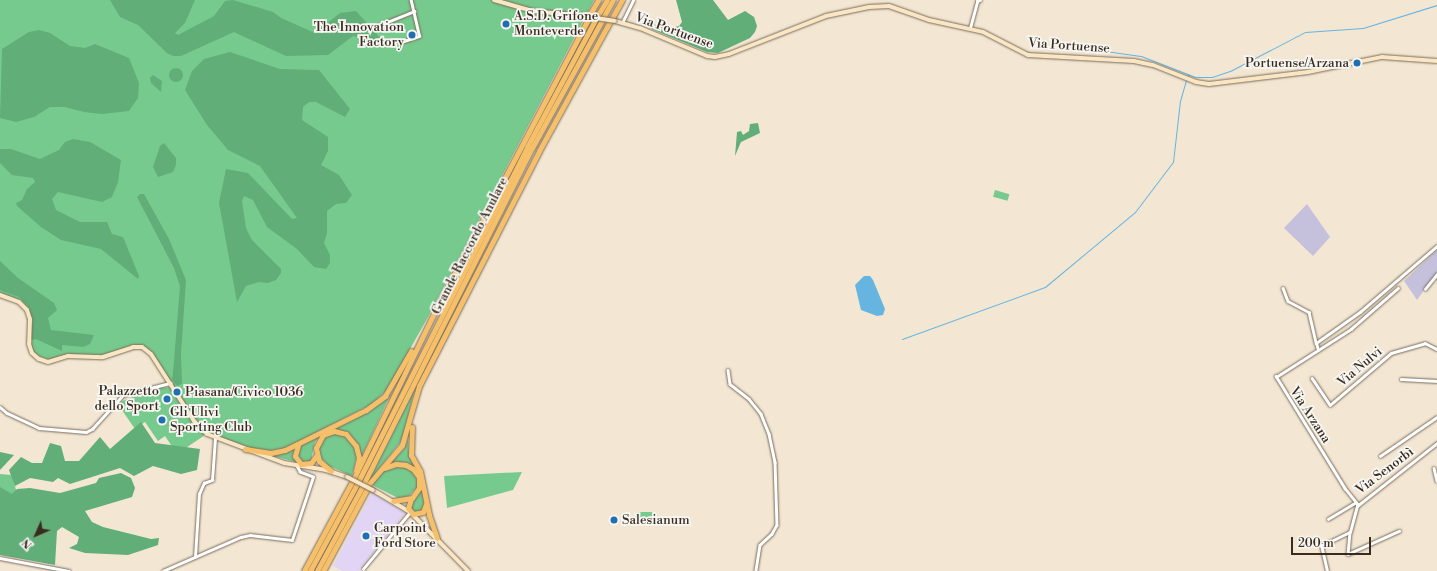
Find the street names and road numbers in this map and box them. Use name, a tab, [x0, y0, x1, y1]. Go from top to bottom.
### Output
street label: Via Portuense	[633, 10, 715, 52]
street label: Via Portuense	[1028, 35, 1110, 57]
street label: Grande Raccordo Anulare	[429, 175, 511, 317]
street label: Via Nulvi	[1334, 344, 1386, 390]
street label: Via Arzana	[1286, 384, 1334, 446]
street label: Via Senorbì	[1353, 444, 1417, 498]

